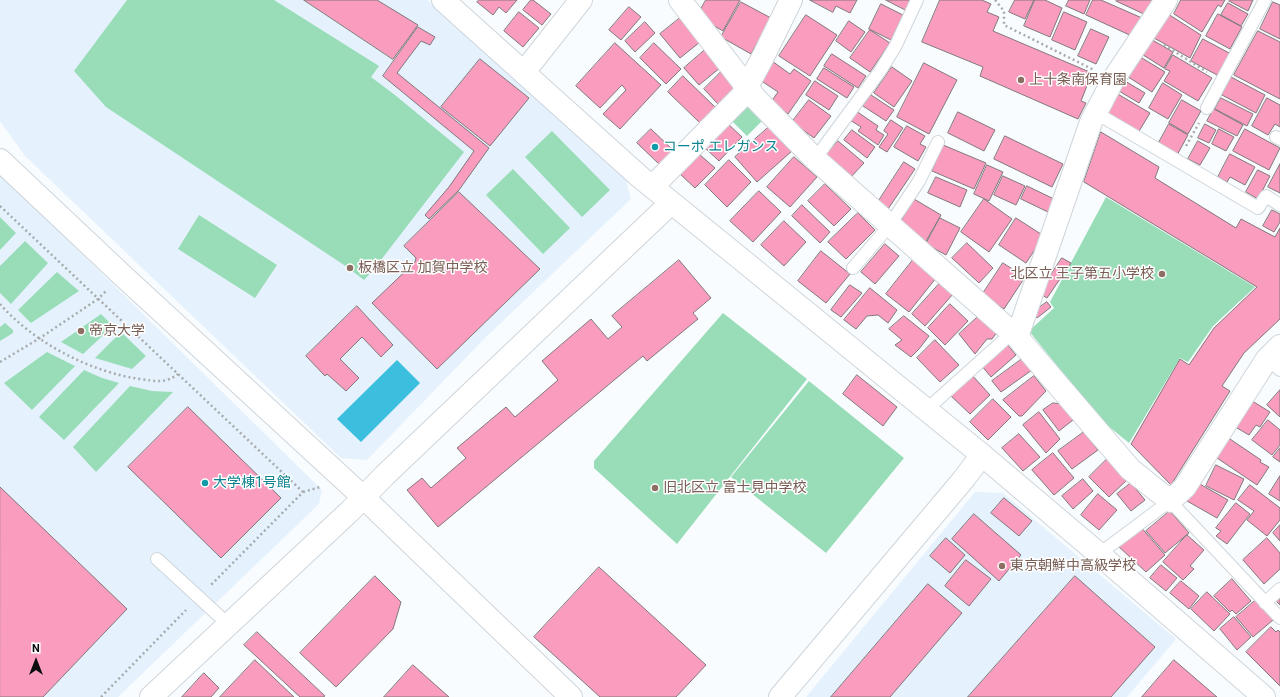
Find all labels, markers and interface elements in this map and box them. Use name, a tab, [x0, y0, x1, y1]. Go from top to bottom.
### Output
place label: 上十条南保育園	[1029, 72, 1127, 88]
marker: 上十条南保育園	[1016, 75, 1026, 85]
place label: コーポ エレガンス	[663, 139, 778, 155]
marker: コーポ エレガンス	[650, 142, 660, 152]
place label: 板橋区立 加賀中学校	[358, 260, 487, 276]
marker: 板橋区立 加賀中学校	[345, 263, 355, 273]
place label: 北区立 王子第五小学校	[1011, 266, 1154, 282]
marker: 北区立 王子第五小学校	[1157, 269, 1167, 279]
place label: 帝京大学	[89, 323, 145, 339]
marker: 帝京大学	[76, 326, 86, 336]
place label: 大学棟1号館	[213, 475, 291, 491]
marker: 大学棟1号館	[200, 478, 210, 488]
place label: 旧北区立 富士見中学校	[663, 480, 806, 496]
marker: 旧北区立 富士見中学校	[650, 483, 660, 493]
place label: 東京朝鮮中高級学校	[1010, 558, 1136, 574]
marker: 東京朝鮮中高級学校	[997, 561, 1007, 571]
north arrow	[16, 641, 56, 681]
text: N	[32, 642, 40, 655]

